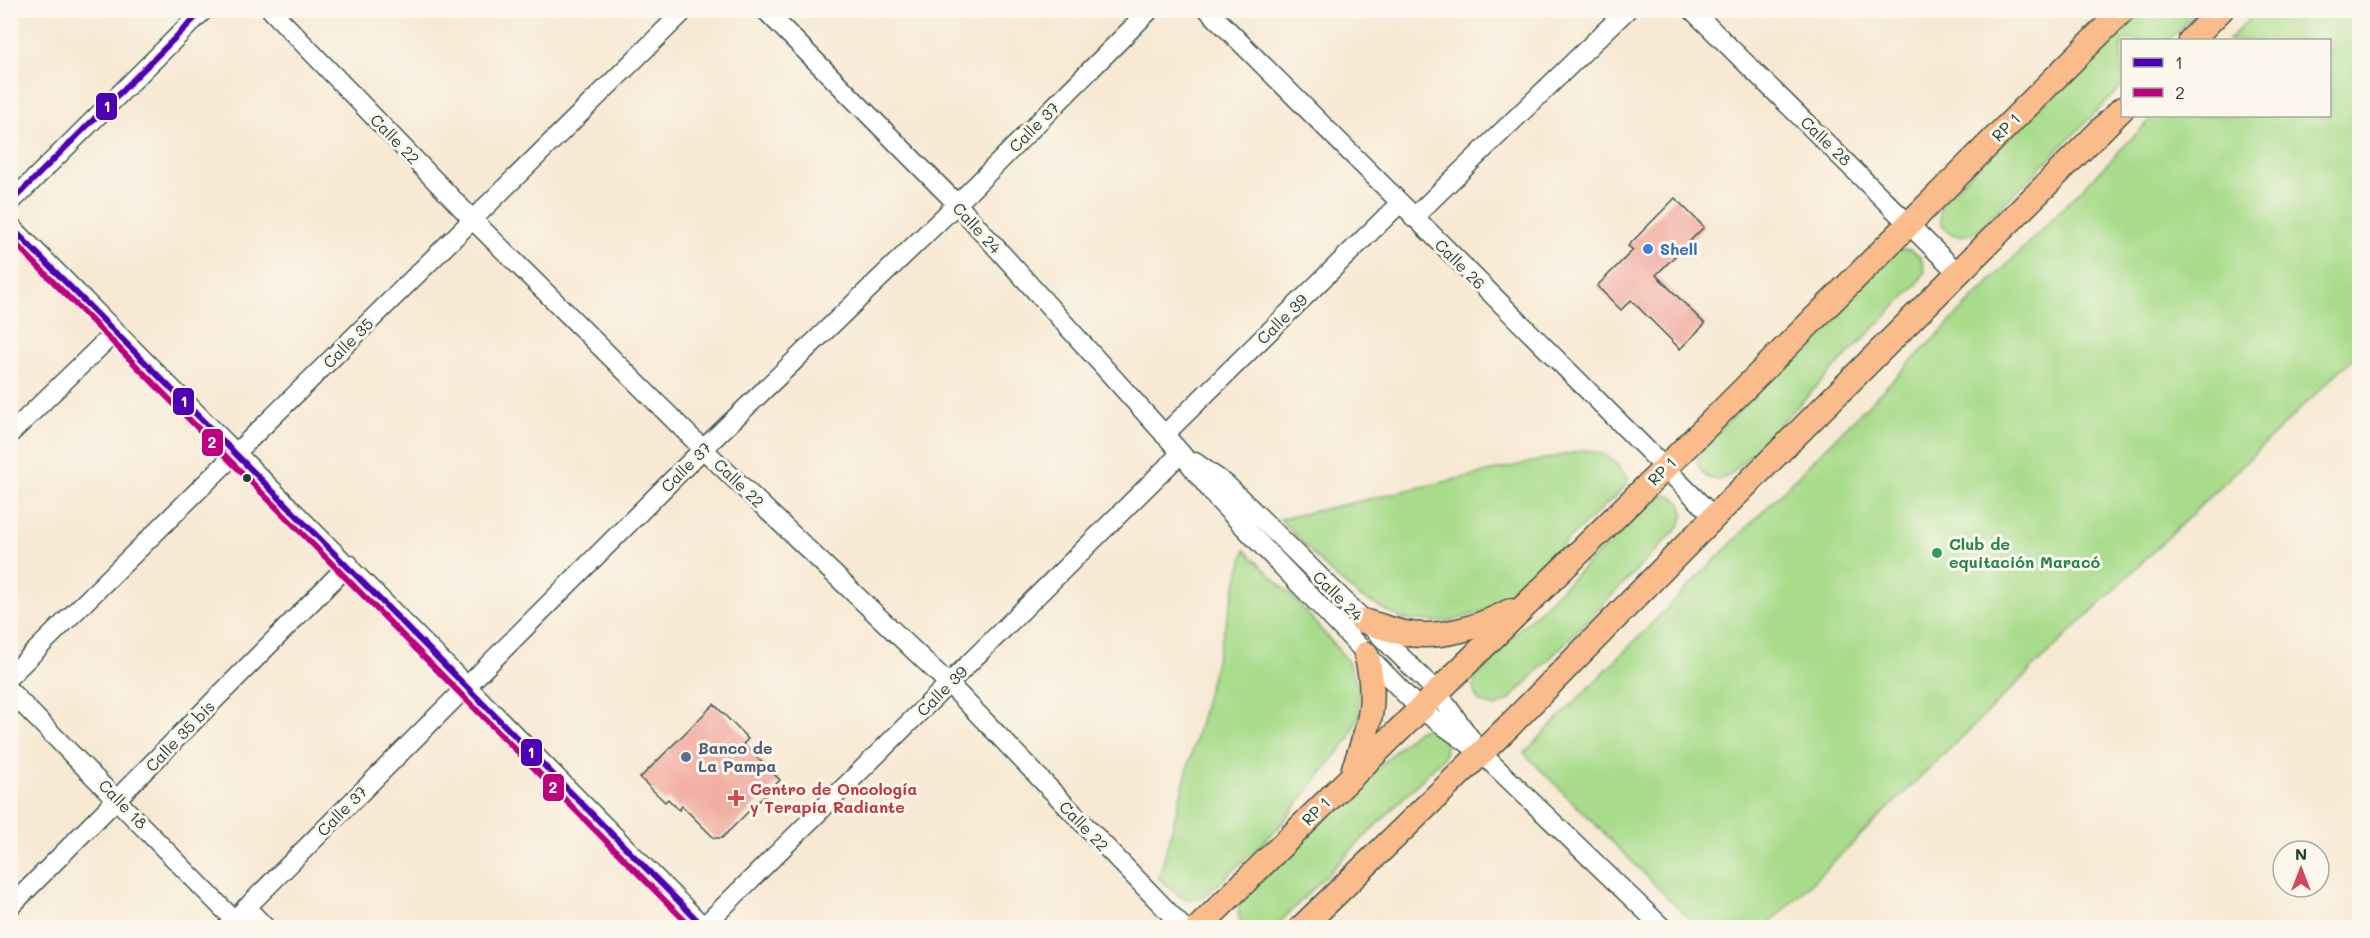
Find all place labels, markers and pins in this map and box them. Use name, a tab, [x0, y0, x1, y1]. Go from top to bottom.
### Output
place label: Shell	[1660, 238, 1698, 259]
marker: Shell	[1641, 242, 1655, 256]
unlabelled marker	[241, 472, 253, 484]
place label: Club de equitación Maracó	[1949, 533, 2100, 572]
marker: Club de equitación Maracó	[1930, 546, 1944, 560]
place label: Banco de La Pampa	[698, 737, 776, 776]
marker: Banco de La Pampa	[679, 750, 693, 764]
place label: Centro de Oncología y Terapia Radiante	[750, 778, 918, 817]
marker: Centro de Oncología y Terapia Radiante	[727, 789, 745, 807]

